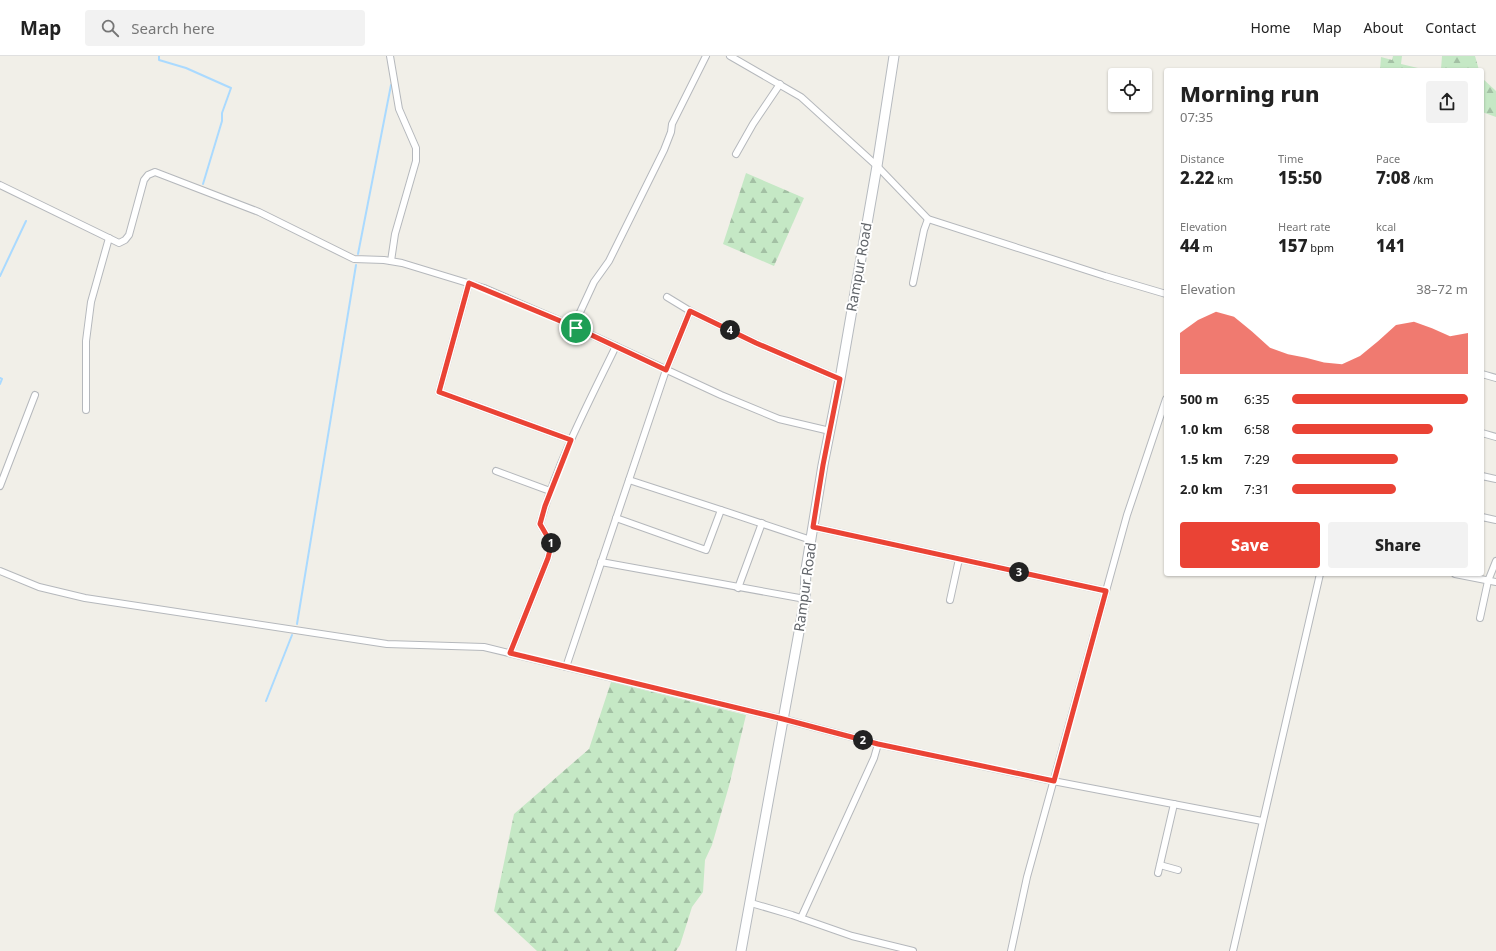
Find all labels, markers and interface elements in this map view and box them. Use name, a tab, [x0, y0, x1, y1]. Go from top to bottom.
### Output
search box	[85, 10, 365, 46]
text: Map	[20, 15, 61, 41]
icon: search	[99, 17, 121, 39]
text: Search here	[131, 18, 215, 38]
text: Home	[1251, 18, 1290, 37]
text: Map	[1312, 18, 1342, 37]
text: About	[1364, 18, 1403, 37]
text: Contact	[1425, 18, 1476, 37]
map controls	[1108, 68, 1152, 112]
button: locate	[1108, 68, 1152, 112]
text: Morning run	[1180, 78, 1320, 108]
button: share	[1426, 81, 1468, 123]
text: 07:35	[1180, 108, 1213, 126]
text: Distance	[1180, 151, 1225, 166]
text: Time	[1278, 151, 1303, 166]
text: Pace	[1376, 151, 1400, 166]
text: 2.22	[1180, 166, 1214, 189]
text: 15:50	[1278, 166, 1322, 189]
text: 7:08	[1376, 166, 1410, 189]
text: km	[1214, 172, 1233, 187]
text: /km	[1410, 172, 1433, 187]
text: Elevation	[1180, 219, 1227, 234]
text: Heart rate	[1278, 219, 1331, 234]
text: kcal	[1376, 219, 1396, 234]
street label: Rampur Road	[841, 221, 876, 313]
text: 44	[1180, 234, 1200, 257]
text: 157	[1278, 234, 1307, 257]
text: 141	[1376, 234, 1405, 257]
text: m	[1200, 240, 1213, 255]
text: bpm	[1307, 240, 1334, 255]
text: Elevation	[1180, 280, 1236, 298]
text: 38–72 m	[1416, 280, 1468, 298]
pin	[559, 311, 593, 345]
icon: arrive	[565, 317, 587, 339]
pin: 4	[720, 320, 740, 340]
text: 4	[727, 322, 733, 337]
text: 500 m	[1180, 390, 1218, 408]
text: 6:35	[1244, 390, 1270, 408]
text: 1.0 km	[1180, 420, 1223, 438]
text: 6:58	[1244, 420, 1270, 438]
text: 1.5 km	[1180, 450, 1223, 468]
text: 7:29	[1244, 450, 1270, 468]
text: 2.0 km	[1180, 480, 1223, 498]
text: 7:31	[1244, 480, 1270, 498]
button: Save	[1180, 522, 1320, 568]
button: Share	[1328, 522, 1468, 568]
pin: 1	[541, 533, 561, 553]
text: 1	[548, 535, 554, 550]
street label: Rampur Road	[789, 541, 820, 633]
pin: 3	[1009, 562, 1029, 582]
text: 3	[1016, 564, 1022, 579]
pin: 2	[853, 730, 873, 750]
text: 2	[860, 732, 866, 747]

